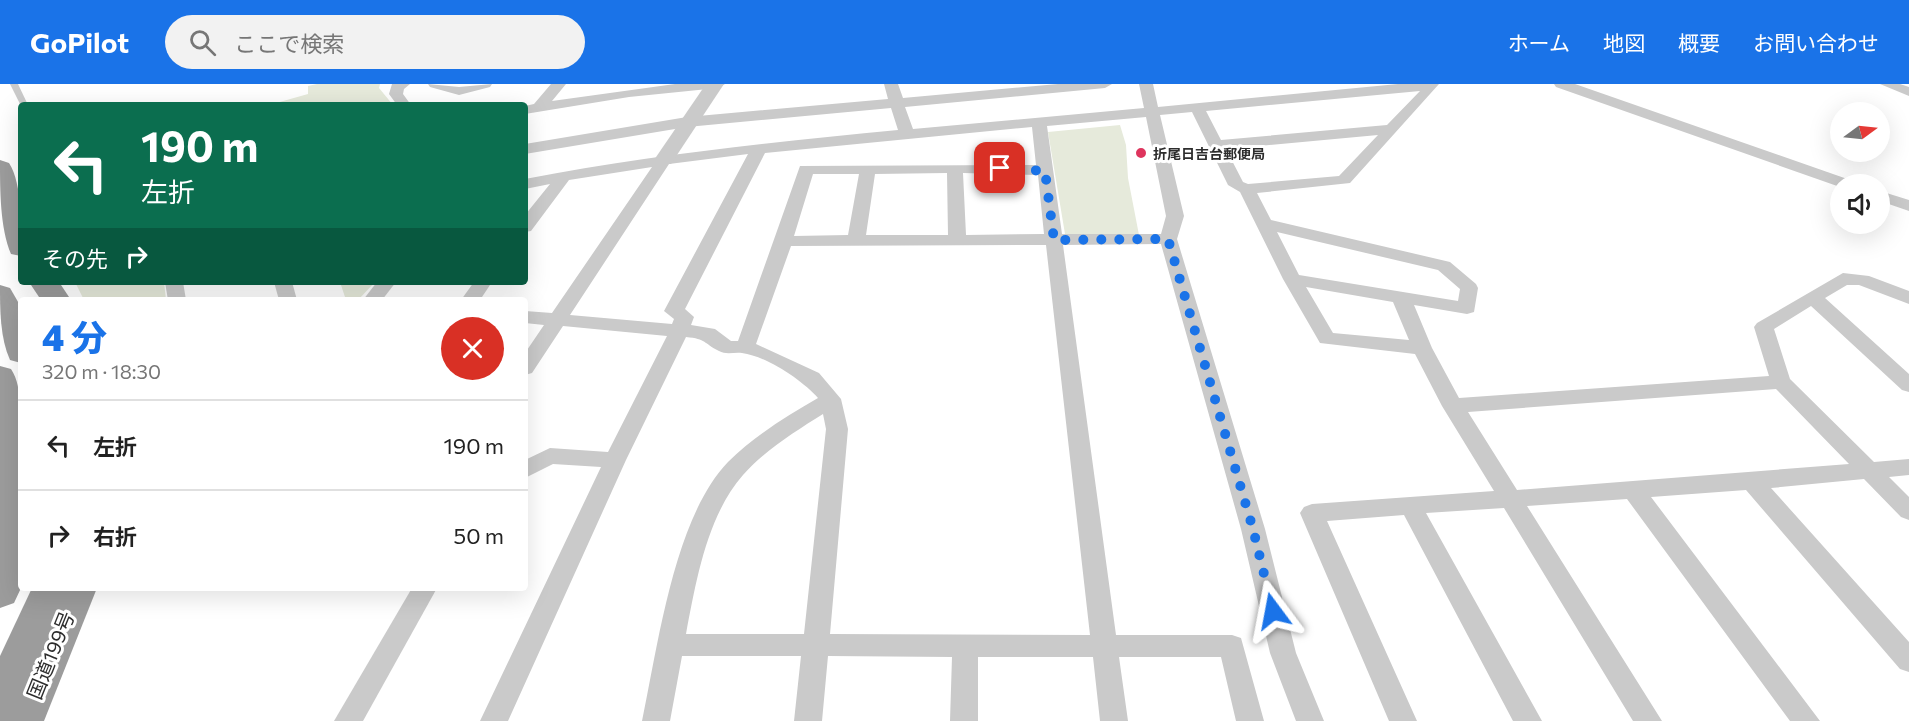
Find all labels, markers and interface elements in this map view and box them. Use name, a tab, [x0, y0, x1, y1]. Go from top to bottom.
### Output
search box	[165, 15, 585, 69]
text: GoPilot	[30, 25, 129, 59]
icon: search	[186, 26, 219, 59]
text: ここで検索	[234, 30, 344, 57]
text: ホーム	[1508, 30, 1570, 55]
text: 地図	[1603, 30, 1645, 55]
text: 概要	[1678, 30, 1720, 55]
text: お問い合わせ	[1753, 30, 1879, 55]
north arrow	[1830, 102, 1890, 162]
map controls	[1830, 102, 1890, 234]
text: 190 m	[141, 119, 259, 171]
icon: left	[42, 126, 120, 204]
pin	[974, 142, 1025, 193]
place label: 折尾日吉台郵便局	[1153, 145, 1265, 162]
marker: 折尾日吉台郵便局	[1134, 146, 1148, 160]
icon: arrive	[983, 151, 1016, 184]
button: sound	[1830, 174, 1890, 234]
text: 左折	[141, 175, 195, 208]
icon: right	[120, 240, 153, 273]
text: その先	[42, 245, 108, 272]
text: 4 分	[42, 314, 107, 358]
button: close	[441, 317, 504, 380]
text: 320 m · 18:30	[42, 359, 161, 383]
icon: left	[42, 429, 75, 462]
text: 190 m	[443, 432, 504, 459]
text: 左折	[93, 433, 137, 460]
icon: right	[42, 519, 75, 552]
text: 50 m	[454, 522, 504, 549]
text: 右折	[93, 523, 137, 550]
position arrow	[1241, 579, 1305, 643]
street label: 国道199号	[21, 607, 79, 703]

